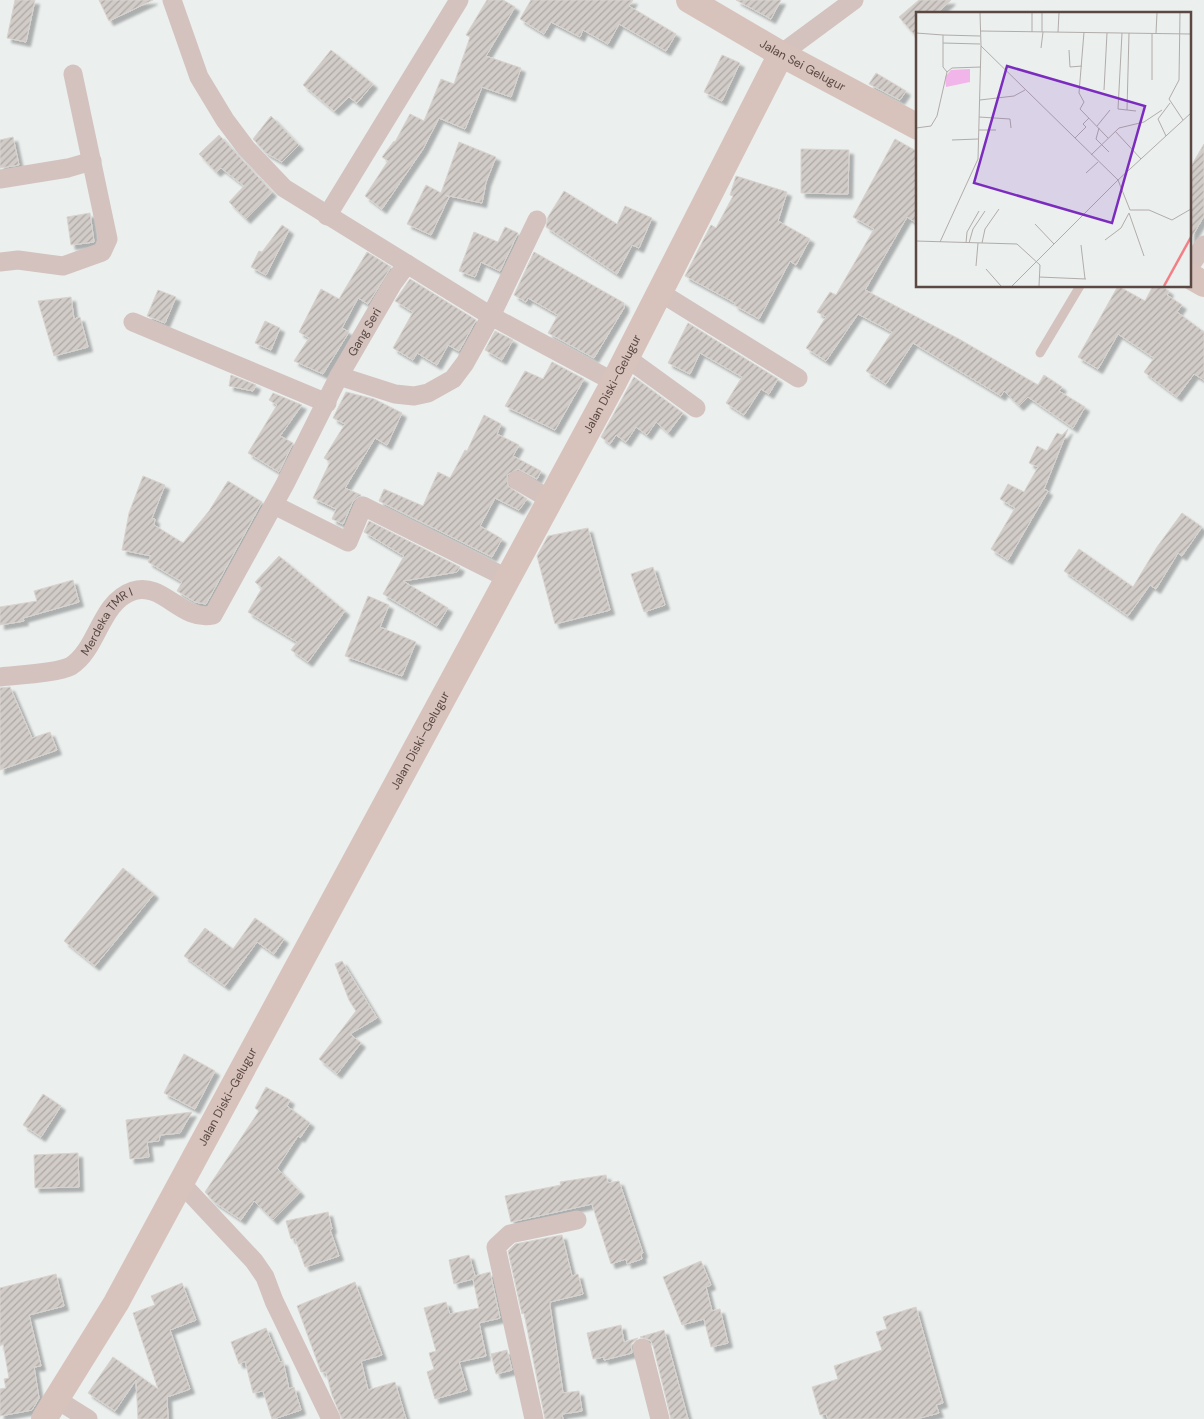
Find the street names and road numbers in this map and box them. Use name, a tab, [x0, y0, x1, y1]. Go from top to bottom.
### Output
street label: Jalan Sei Gelugur	[757, 35, 849, 95]
street label: Gang Seri	[344, 305, 385, 359]
street label: Jalan Diski–Gelugur	[580, 331, 645, 436]
street label: Merdeka TMR I	[77, 584, 135, 659]
street label: Jalan Diski–Gelugur	[387, 688, 454, 793]
street label: Jalan Diski–Gelugur	[194, 1044, 261, 1149]

